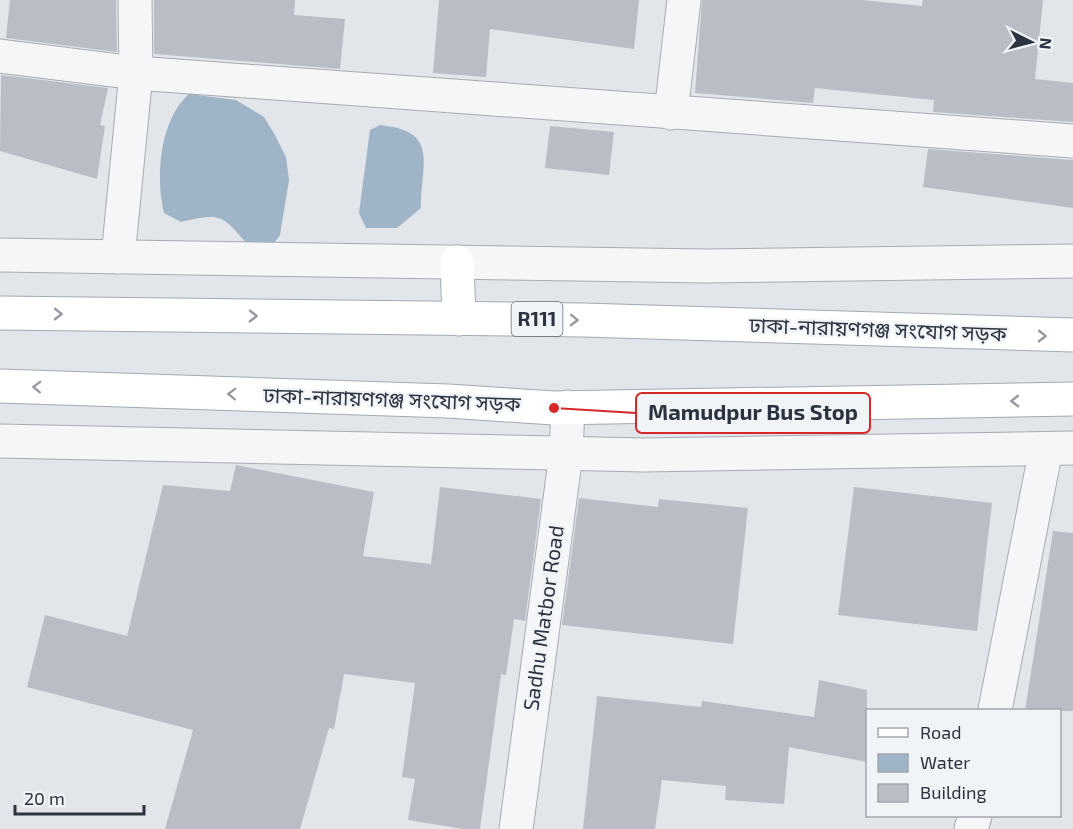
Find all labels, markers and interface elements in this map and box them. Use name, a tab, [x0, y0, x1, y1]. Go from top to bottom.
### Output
north arrow	[1001, 12, 1061, 72]
text: N	[1036, 37, 1056, 50]
road number: R111	[512, 302, 562, 336]
one-way arrow	[54, 308, 63, 320]
one-way arrow	[249, 310, 258, 322]
street label: ঢাকা-নারায়ণগঞ্জ সংযোগ সড়ক	[748, 311, 1008, 346]
one-way arrow	[570, 314, 579, 326]
one-way arrow	[1038, 329, 1047, 342]
one-way arrow	[33, 381, 42, 394]
street label: ঢাকা-নারায়ণগঞ্জ সংযোগ সড়ক	[262, 381, 522, 416]
one-way arrow	[227, 387, 236, 400]
callout: Mamudpur Bus Stop	[636, 393, 870, 433]
one-way arrow	[1010, 394, 1019, 407]
text: Mamudpur Bus Stop	[648, 398, 858, 424]
street label: Sadhu Matbor Road	[517, 523, 568, 712]
legend	[866, 709, 1061, 817]
text: Road	[920, 721, 961, 743]
text: Water	[920, 751, 970, 773]
scale bar	[15, 778, 144, 816]
text: Building	[920, 781, 987, 803]
text: 20 m	[24, 787, 65, 809]

